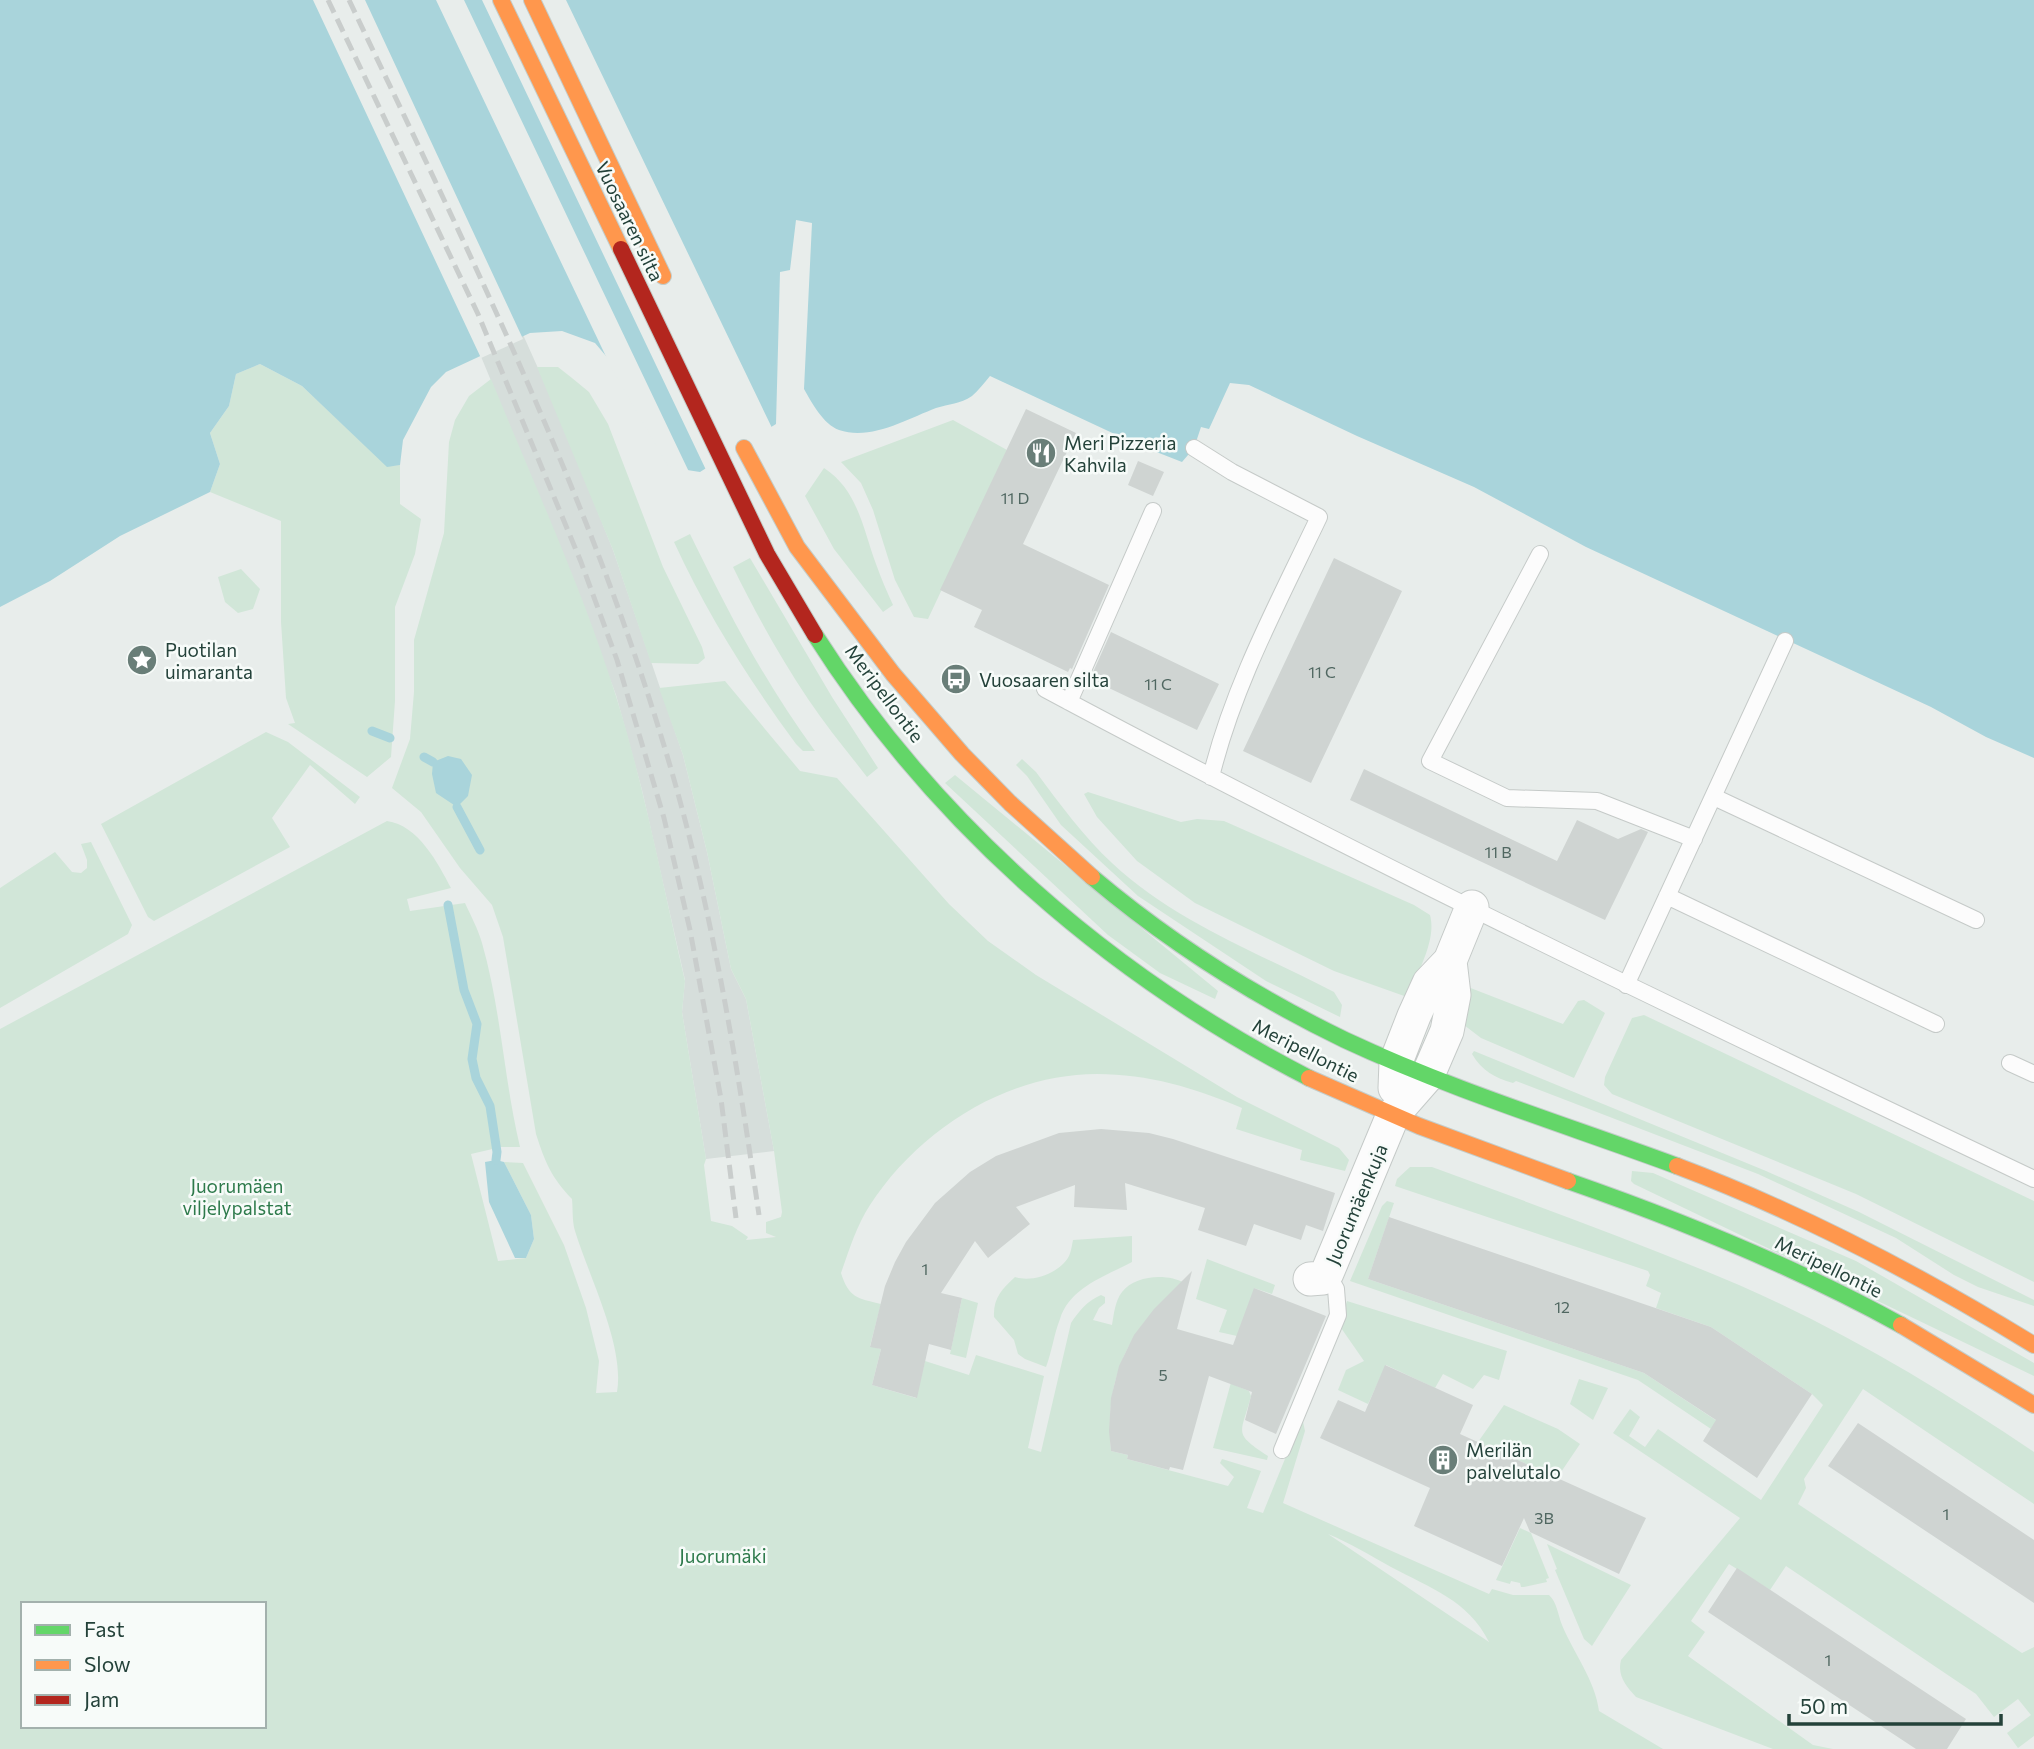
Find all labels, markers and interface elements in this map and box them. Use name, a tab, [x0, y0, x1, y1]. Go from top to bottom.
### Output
street label: Vuosaaren silta	[591, 157, 669, 285]
place label: Meri Pizzeria Kahvila	[1064, 431, 1176, 476]
restaurant icon: Meri Pizzeria Kahvila	[1024, 436, 1058, 470]
house number: 11 D	[1001, 488, 1029, 507]
place label: Puotilan uimaranta	[165, 638, 253, 683]
street label: Meripellontie	[841, 640, 929, 746]
place icon: Puotilan uimaranta	[125, 643, 159, 677]
bus stop icon: Vuosaaren silta	[939, 662, 973, 696]
house number: 11 C	[1308, 662, 1336, 681]
place label: Vuosaaren silta	[979, 668, 1109, 691]
house number: 11 C	[1144, 674, 1172, 693]
house number: 11 B	[1484, 842, 1512, 861]
street label: Meripellontie	[1249, 1013, 1363, 1087]
street label: Juorumäenkuja	[1320, 1140, 1392, 1268]
park label: Juorumäen viljelypalstat	[182, 1174, 292, 1219]
street label: Meripellontie	[1772, 1230, 1886, 1302]
house number: 1	[922, 1259, 928, 1278]
house number: 12	[1554, 1297, 1570, 1316]
house number: 5	[1158, 1365, 1168, 1384]
place label: Merilän palvelutalo	[1466, 1438, 1561, 1483]
building icon: Merilän palvelutalo	[1426, 1443, 1460, 1477]
house number: 1	[1943, 1504, 1949, 1523]
house number: 3B	[1534, 1508, 1554, 1527]
park label: Juorumäki	[679, 1544, 767, 1567]
legend	[21, 1602, 266, 1728]
text: Fast	[84, 1616, 125, 1641]
house number: 1	[1825, 1650, 1831, 1669]
text: Slow	[84, 1651, 131, 1676]
scale bar	[1789, 1682, 2001, 1726]
text: Jam	[84, 1686, 119, 1711]
text: 50 m	[1800, 1693, 1848, 1718]

